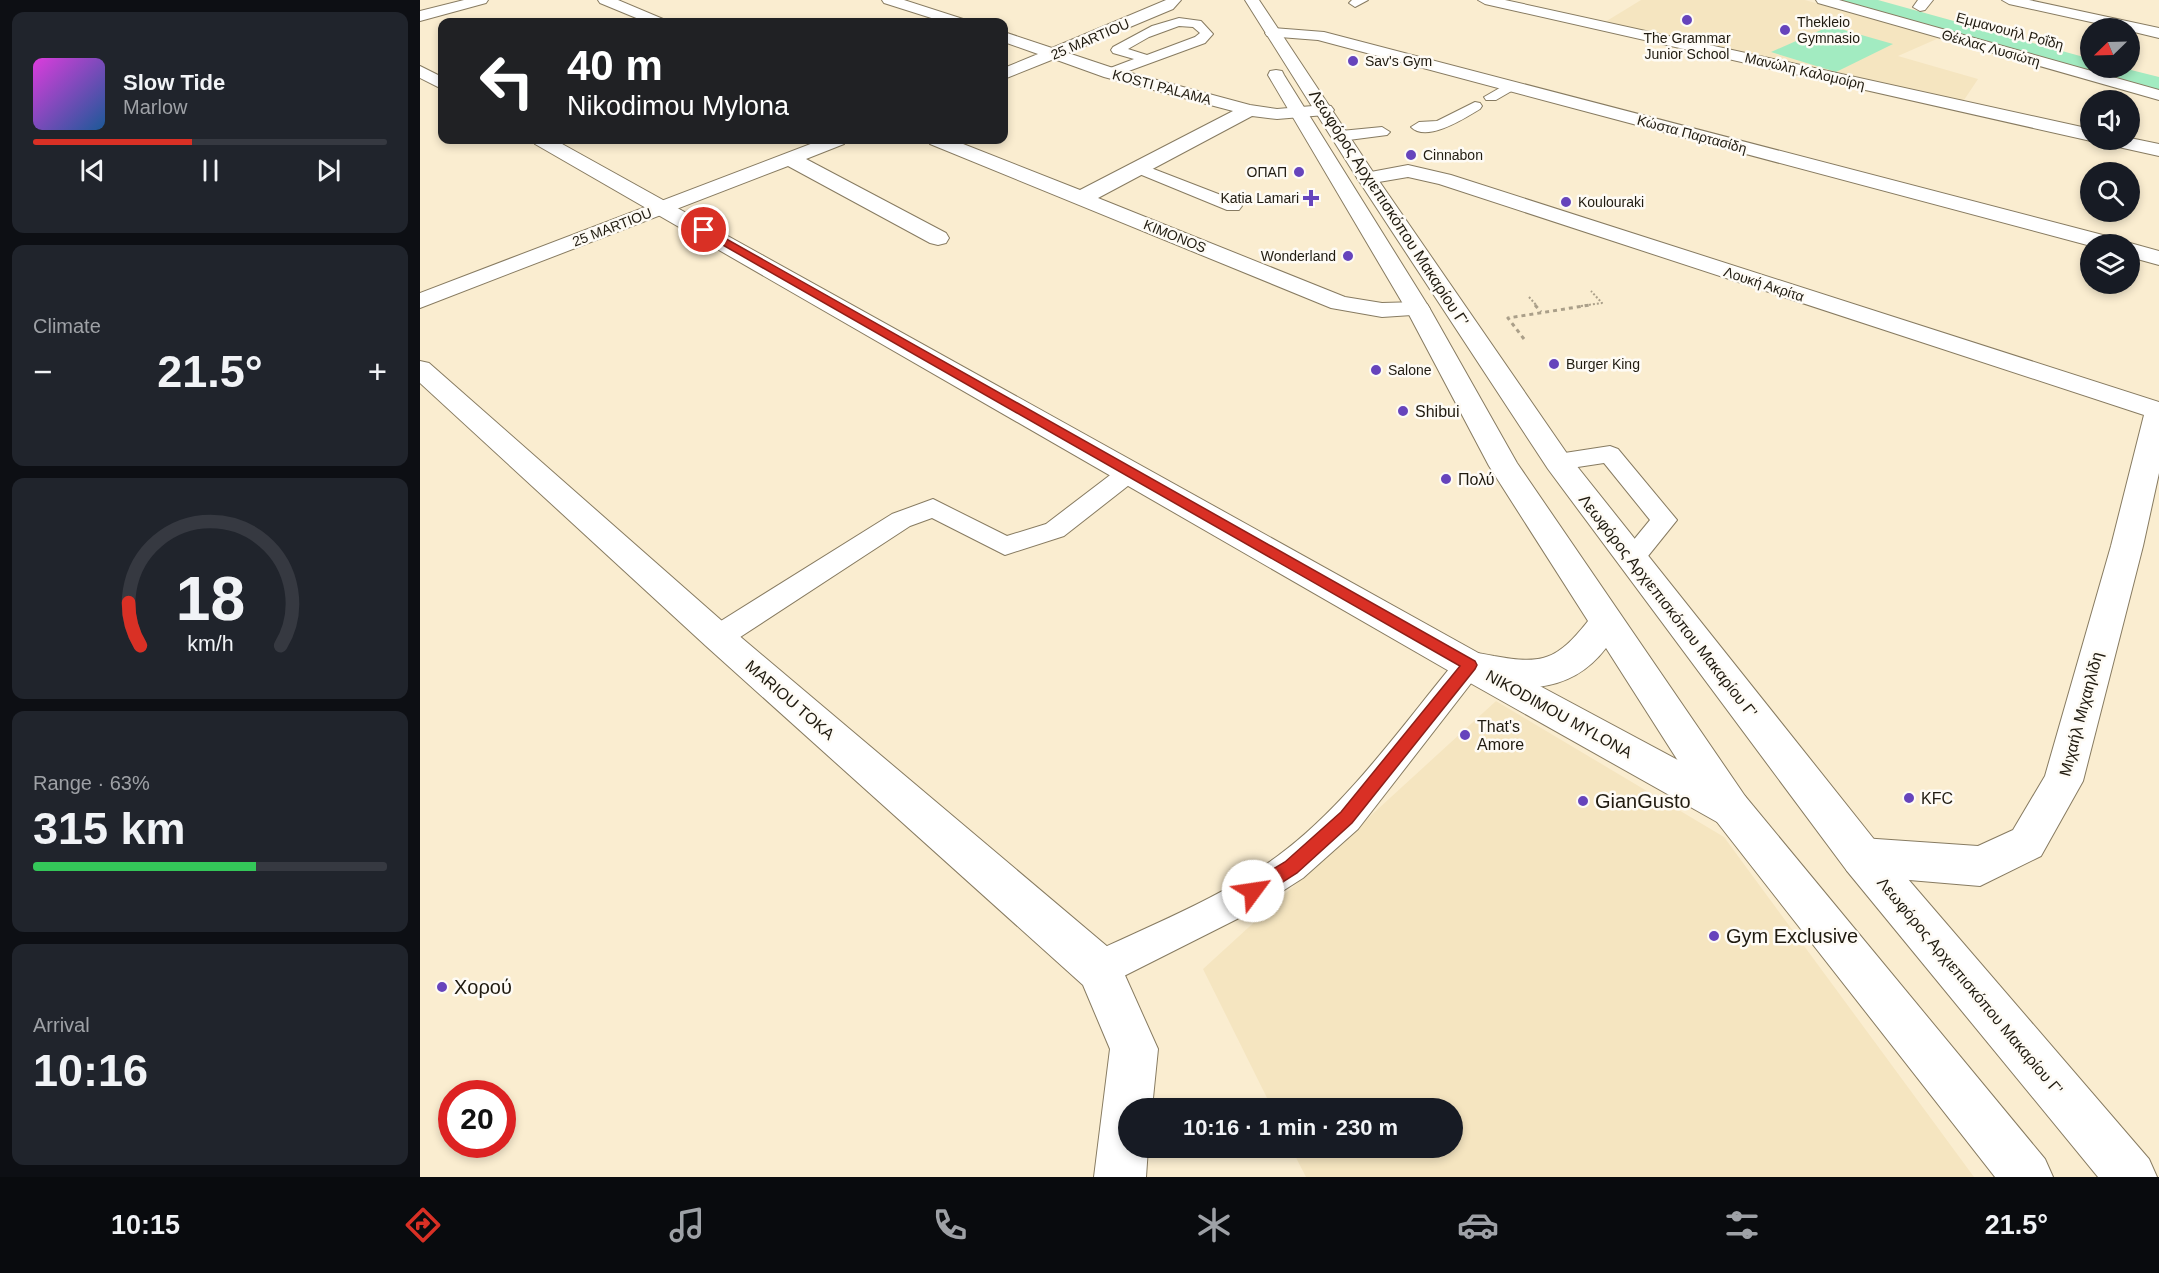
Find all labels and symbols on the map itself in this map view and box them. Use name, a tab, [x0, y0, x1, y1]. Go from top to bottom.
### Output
street label: Εμμανουήλ Ροΐδη	[1955, 9, 2065, 53]
marker: The Grammar Junior School	[1680, 13, 1694, 27]
place label: Thekleio Gymnasio	[1797, 14, 1860, 46]
street label: 25 MARTIOU	[1048, 15, 1132, 63]
north arrow	[2080, 18, 2140, 78]
marker: Thekleio Gymnasio	[1778, 23, 1792, 37]
street label: Θέκλας Λυσιώτη	[1940, 26, 2042, 70]
place label: The Grammar Junior School	[1643, 30, 1731, 62]
street label: Μανώλη Καλομοίρη	[1743, 49, 1867, 93]
place label: Sav's Gym	[1365, 53, 1432, 69]
marker: Sav's Gym	[1346, 54, 1360, 68]
street label: KOSTI PALAMA	[1111, 66, 1214, 108]
street label: Λεωφόρος Αρχιεπισκόπου Μακαρίου Γ’	[1306, 87, 1472, 329]
street label: Κώστα Παρτασίδη	[1635, 112, 1749, 156]
place label: Cinnabon	[1423, 147, 1483, 163]
marker: Cinnabon	[1404, 148, 1418, 162]
place label: ΟΠΑΠ	[1247, 164, 1287, 180]
marker: ΟΠΑΠ	[1292, 165, 1306, 179]
place label: Katia Lamari	[1220, 190, 1299, 206]
marker: Katia Lamari	[1304, 191, 1318, 205]
place label: Koulouraki	[1578, 194, 1644, 210]
marker: Koulouraki	[1559, 195, 1573, 209]
pin	[678, 204, 729, 255]
street label: 25 MARTIOU	[570, 205, 654, 249]
street label: KIMONOS	[1141, 216, 1209, 256]
place label: Wonderland	[1261, 248, 1336, 264]
marker: Wonderland	[1341, 249, 1355, 263]
street label: Λουκή Ακρίτα	[1722, 263, 1806, 305]
place label: Burger King	[1566, 356, 1640, 372]
marker: Burger King	[1547, 357, 1561, 371]
place label: Salone	[1388, 362, 1432, 378]
marker: Salone	[1369, 363, 1383, 377]
place label: Shibui	[1415, 403, 1459, 420]
marker: Shibui	[1396, 404, 1410, 418]
place label: Πολύ	[1458, 471, 1495, 488]
marker: Πολύ	[1439, 472, 1453, 486]
street label: Λεωφόρος Αρχιεπισκόπου Μακαρίου Γ’	[1576, 491, 1760, 721]
street label: Μιχαήλ Μιχαηλίδη	[2056, 650, 2106, 778]
street label: MARIOU TOKA	[742, 657, 838, 743]
street label: NIKODIMOU MYLONA	[1483, 667, 1635, 761]
place label: That's Amore	[1477, 718, 1524, 753]
marker: That's Amore	[1458, 728, 1472, 742]
place label: GianGusto	[1595, 790, 1691, 812]
place label: KFC	[1921, 790, 1953, 807]
marker: KFC	[1902, 791, 1916, 805]
marker: GianGusto	[1576, 794, 1590, 808]
position arrow	[1221, 859, 1285, 923]
street label: Λεωφόρος Αρχιεπισκόπου Μακαρίου Γ’	[1874, 874, 2066, 1098]
place label: Gym Exclusive	[1726, 925, 1858, 947]
marker: Gym Exclusive	[1707, 929, 1721, 943]
place label: Χορού	[454, 976, 512, 998]
marker: Χορού	[435, 980, 449, 994]
speed limit sign: 20	[438, 1080, 516, 1158]

